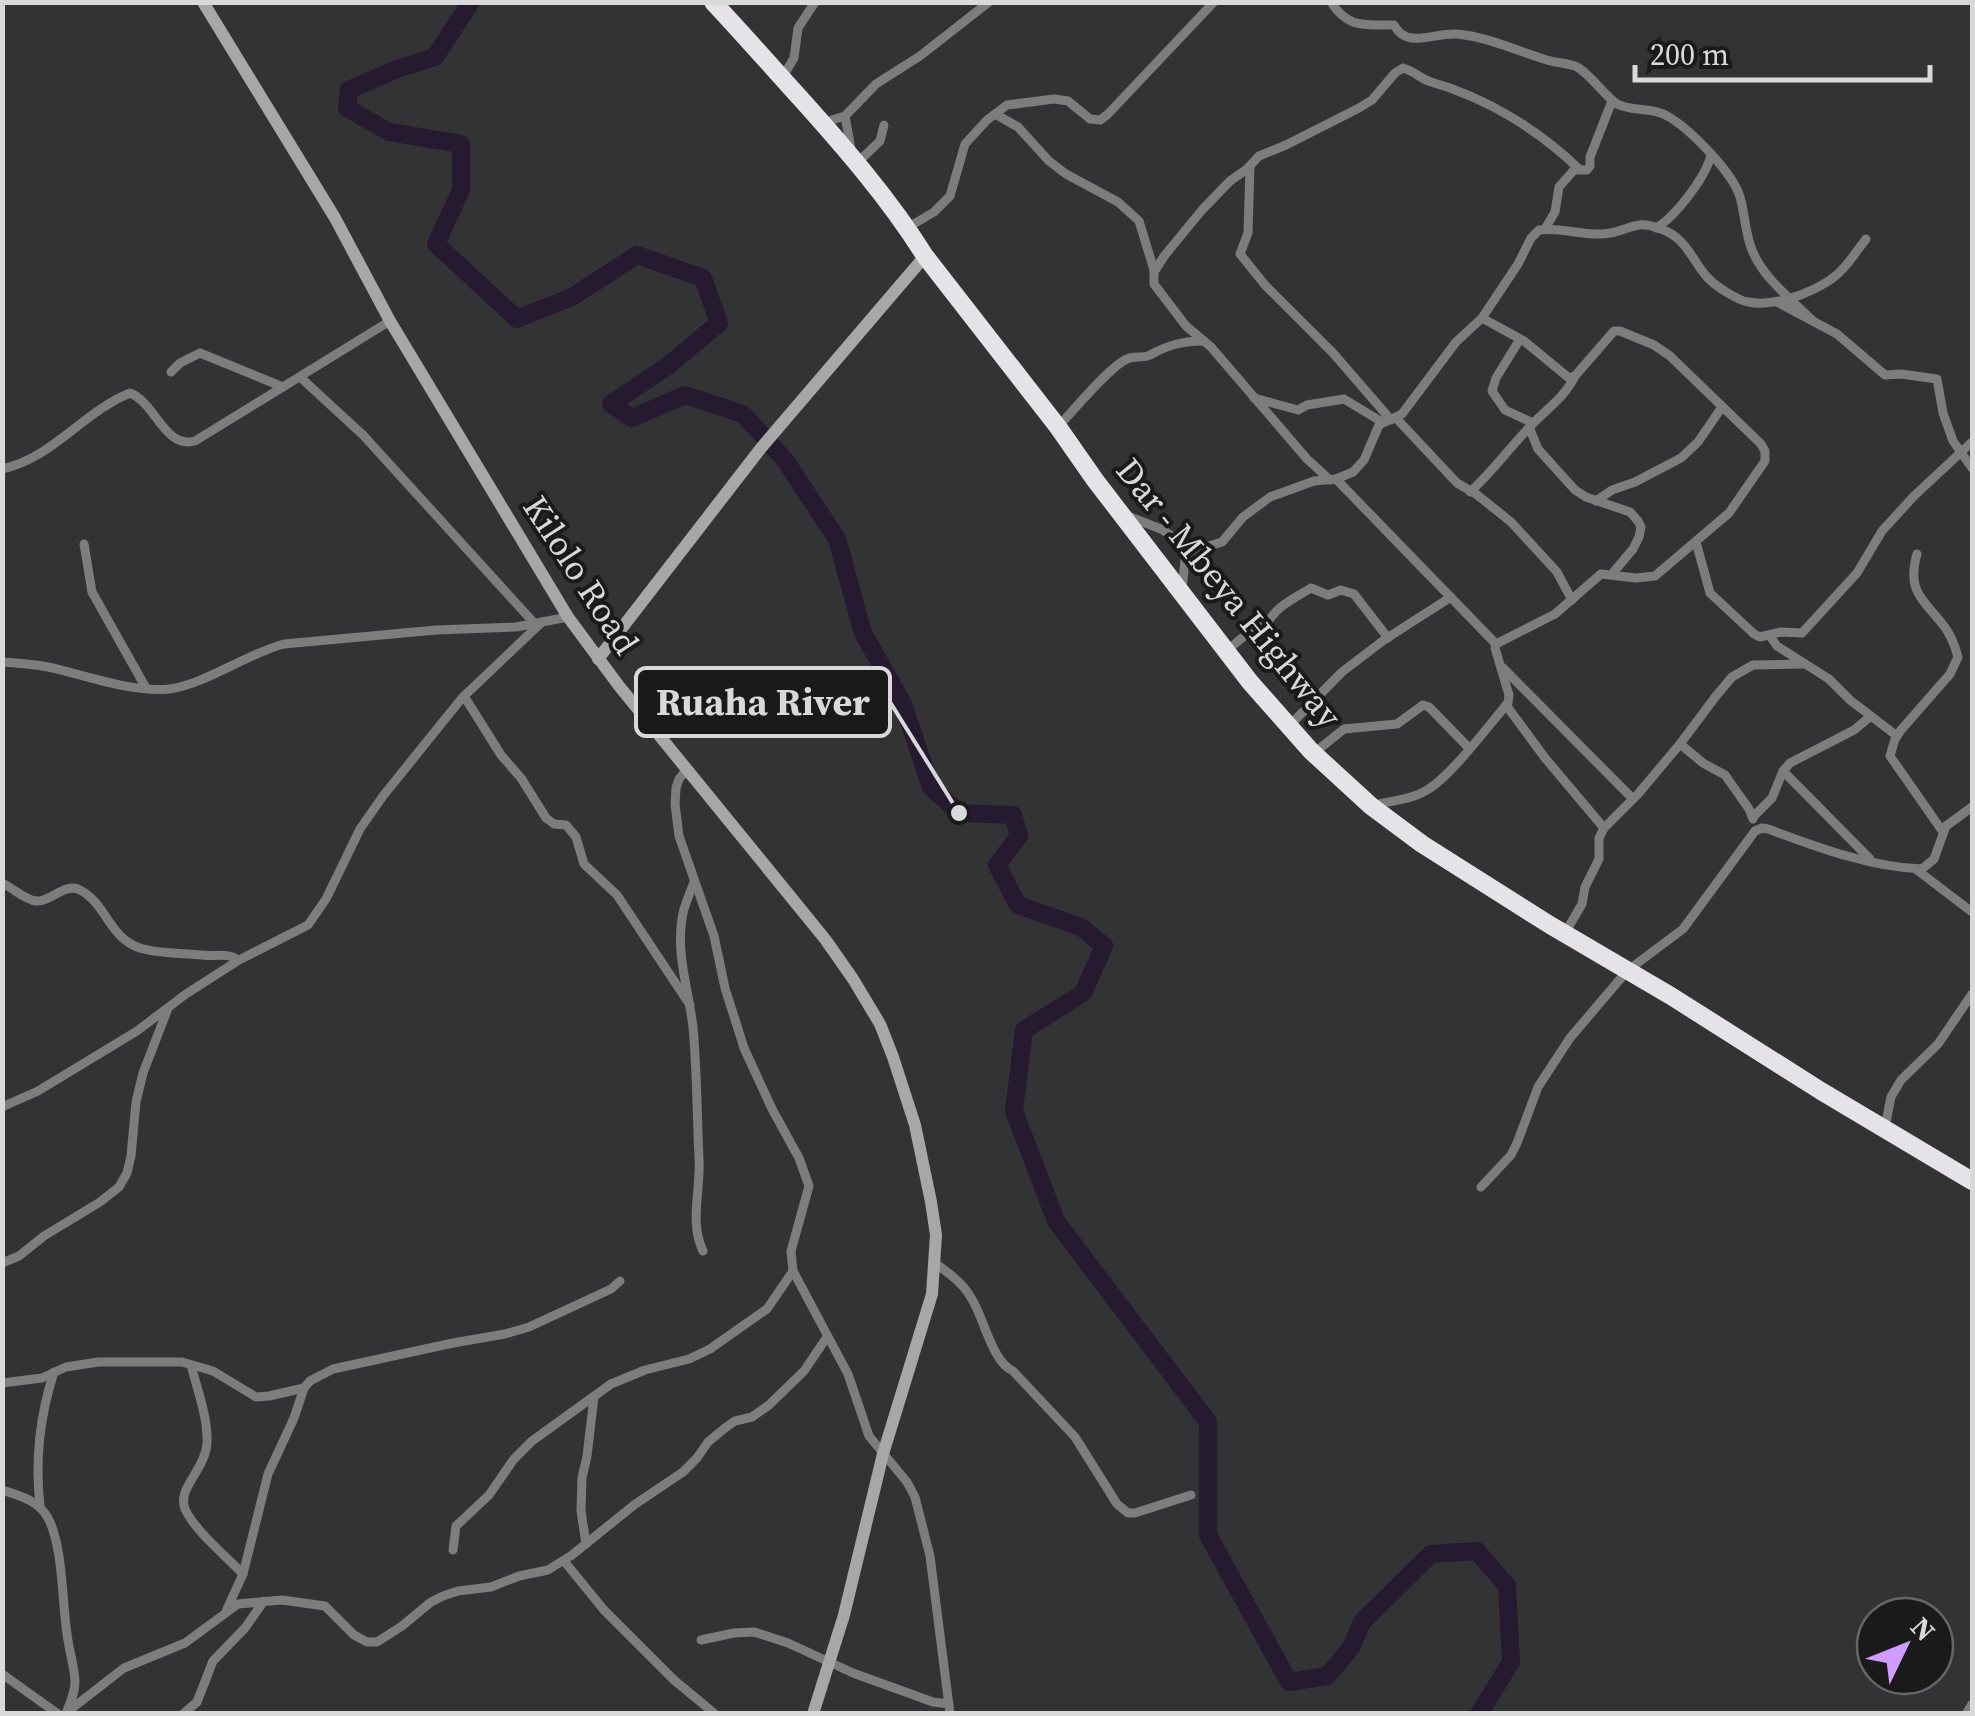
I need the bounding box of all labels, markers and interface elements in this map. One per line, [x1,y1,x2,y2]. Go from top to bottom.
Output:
scale bar [1635,20,1930,82]
text: 200 m [1650,34,1729,75]
street label: Dar - Mbeya Highway [1105,448,1353,738]
street label: Kilolo Road [512,486,650,664]
callout: Ruaha River [636,668,890,736]
text: Ruaha River [656,676,870,728]
north arrow [1855,1596,1955,1696]
text: N [1902,1609,1944,1649]

